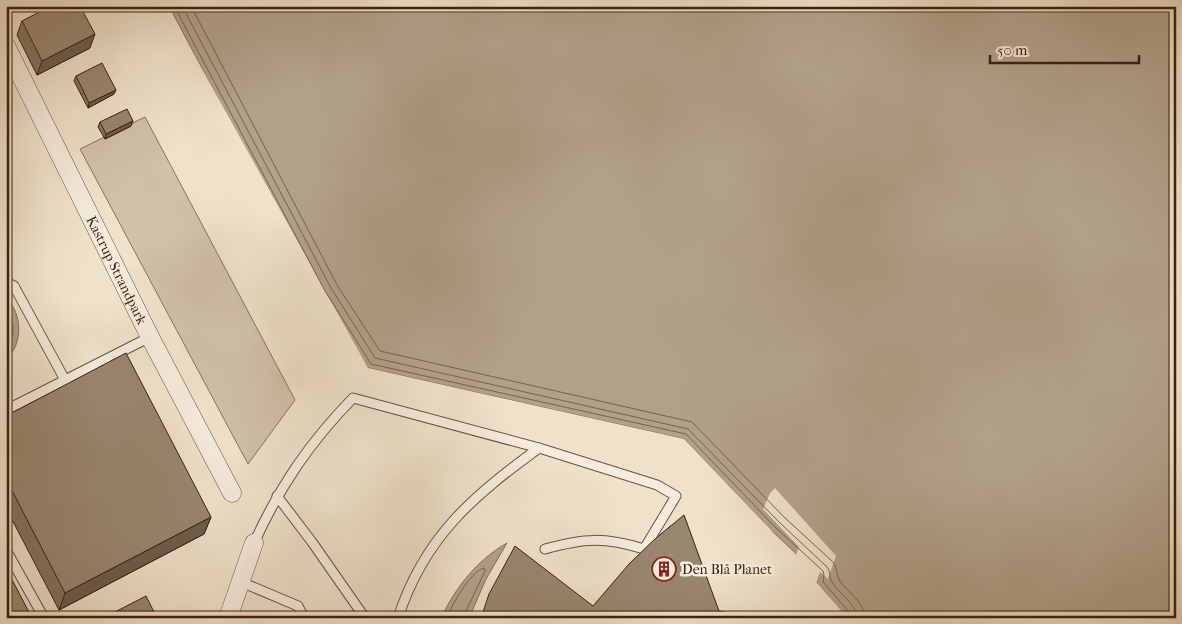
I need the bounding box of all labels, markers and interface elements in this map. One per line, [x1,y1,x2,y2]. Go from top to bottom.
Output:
scale bar [990,32,1138,64]
text: 50 m [997,41,1028,59]
street label: Kastrup Strandpark [83,213,151,328]
building icon: Den Blå Planet [651,556,677,582]
place label: Den Blå Planet [682,561,772,578]

